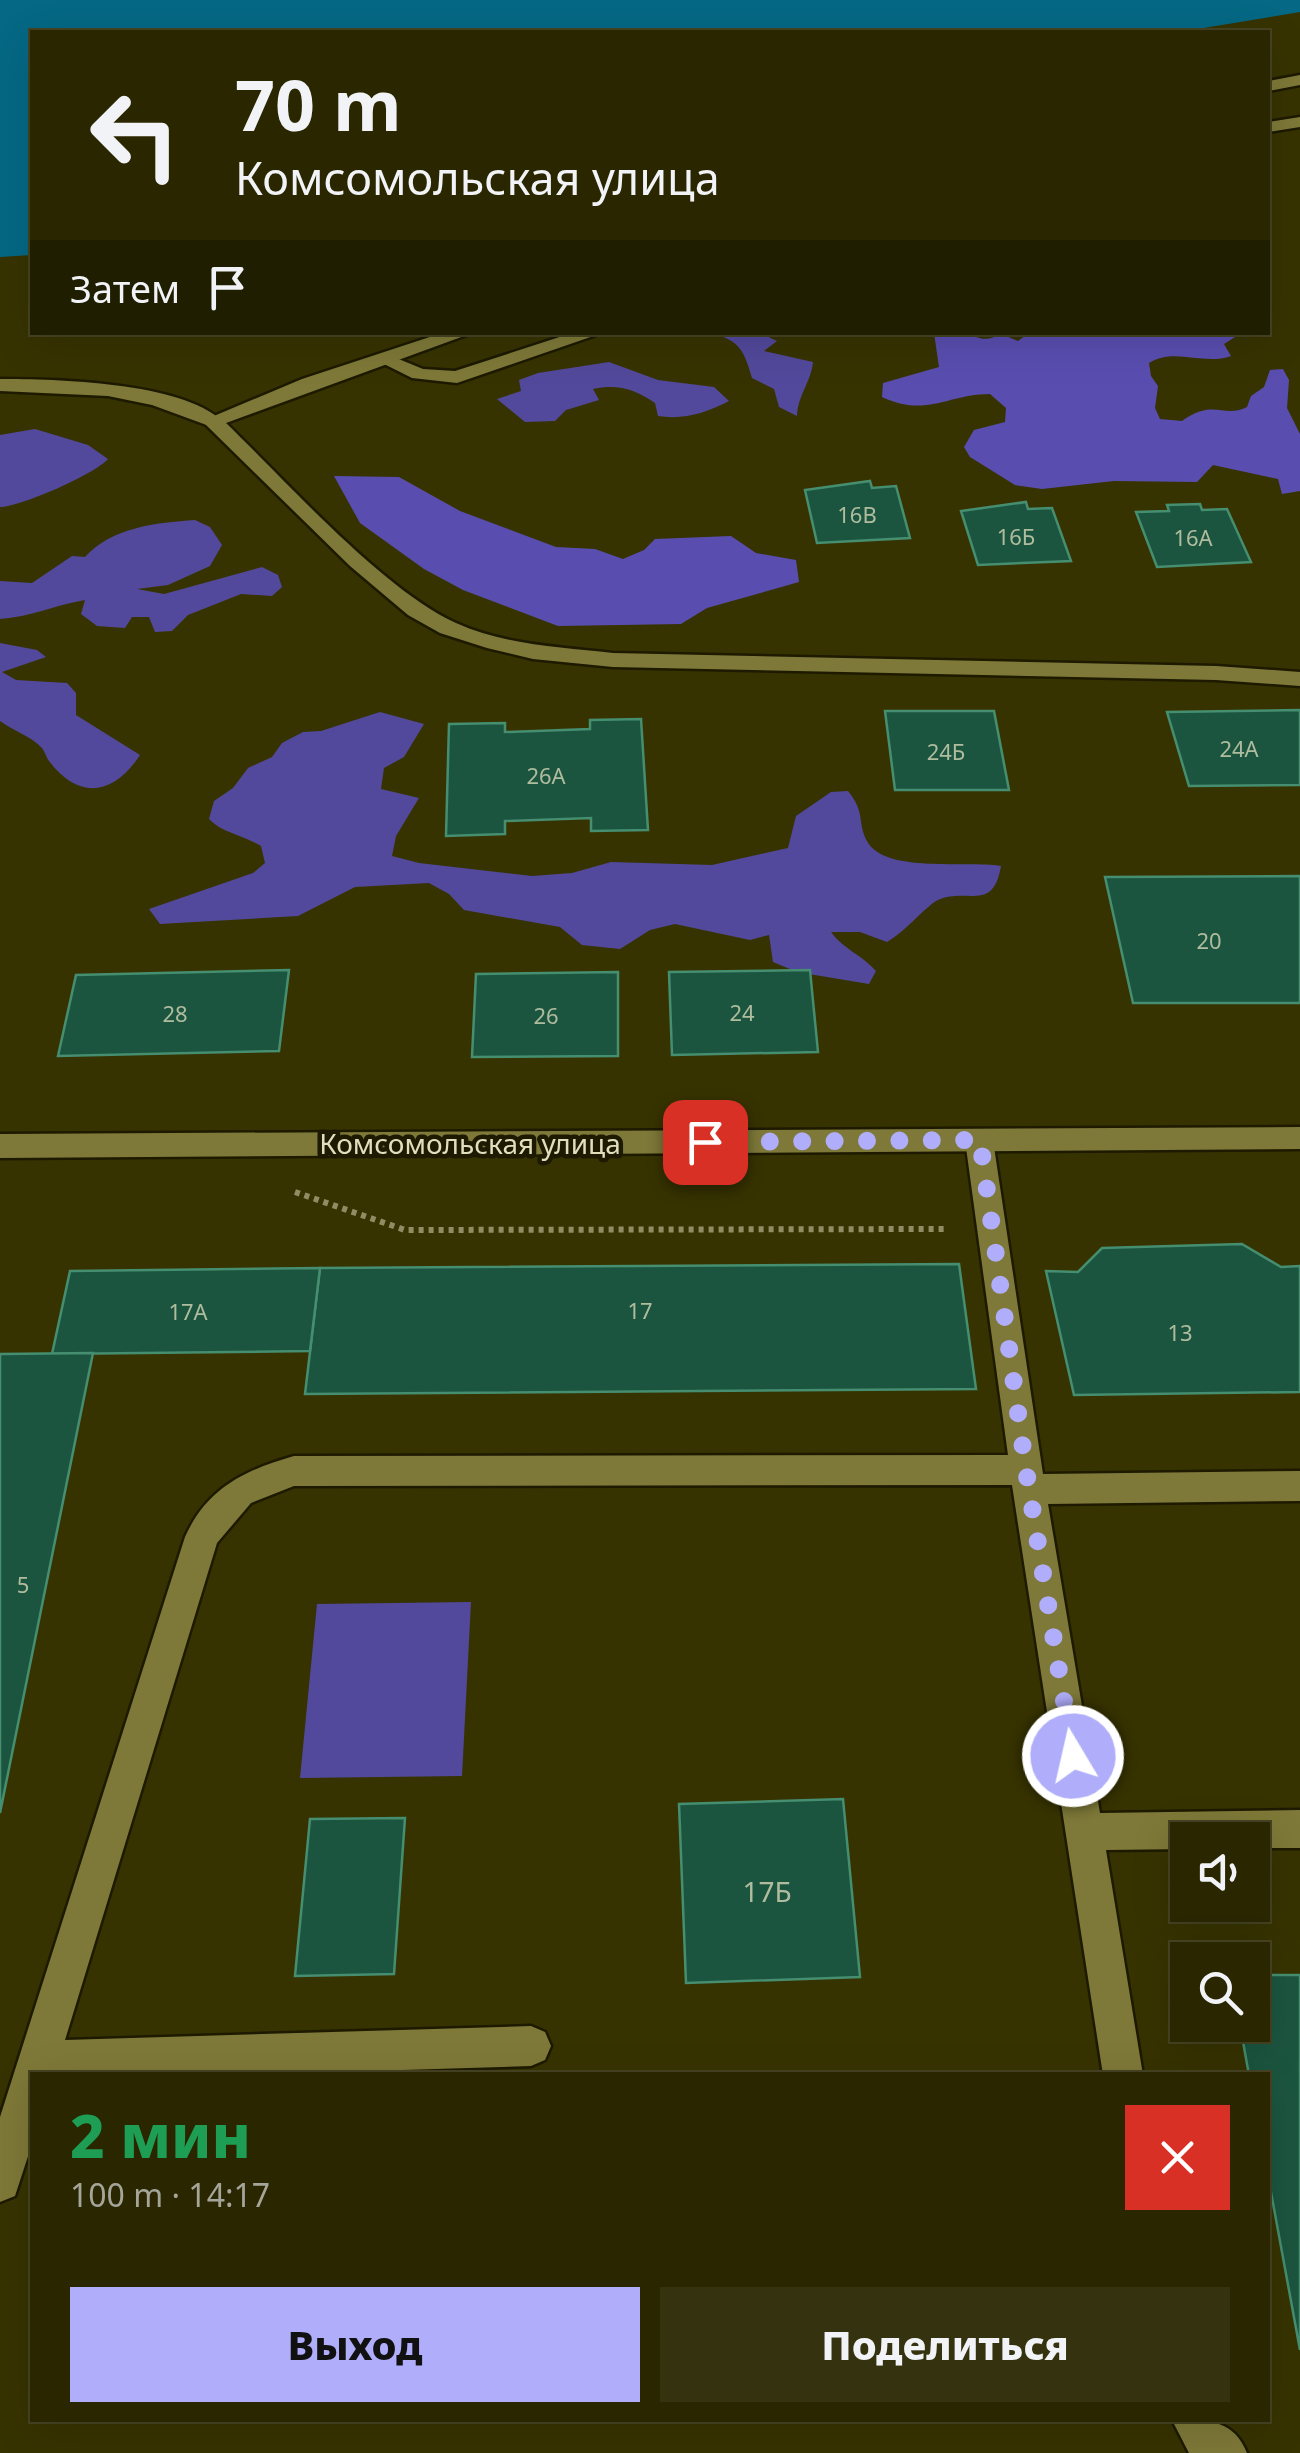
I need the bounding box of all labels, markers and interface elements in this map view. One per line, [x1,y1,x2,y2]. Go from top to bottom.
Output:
text: 70 m [235,56,402,152]
icon: left [70,70,200,200]
text: Комсомольская улица [235,147,720,208]
icon: arrive [200,260,255,315]
text: Затем [70,262,180,314]
house number: 16В [837,499,877,529]
house number: 16Б [997,521,1035,551]
house number: 16А [1173,522,1214,552]
house number: 24А [1219,733,1260,763]
house number: 24Б [927,736,965,766]
house number: 26А [526,760,567,790]
house number: 20 [1196,925,1222,955]
house number: 24 [729,997,755,1027]
house number: 28 [162,998,188,1028]
house number: 26 [533,1000,559,1030]
pin [663,1100,748,1185]
icon: arrive [678,1115,733,1170]
street label: Комсомольская улица [319,1124,621,1162]
house number: 17 [627,1295,653,1325]
house number: 17А [168,1296,209,1326]
house number: 13 [1167,1317,1193,1347]
house number: 5 [17,1569,29,1599]
position arrow [1021,1704,1125,1808]
map controls [1170,1822,1270,2042]
button: sound [1170,1822,1270,1922]
house number: 17Б [742,1872,792,1910]
button: search [1170,1942,1270,2042]
text: 2 мин [70,2094,251,2176]
button: close [1125,2105,1230,2210]
text: 100 m · 14:17 [70,2173,270,2216]
button: Выход [70,2287,640,2402]
button: Поделиться [660,2287,1230,2402]

